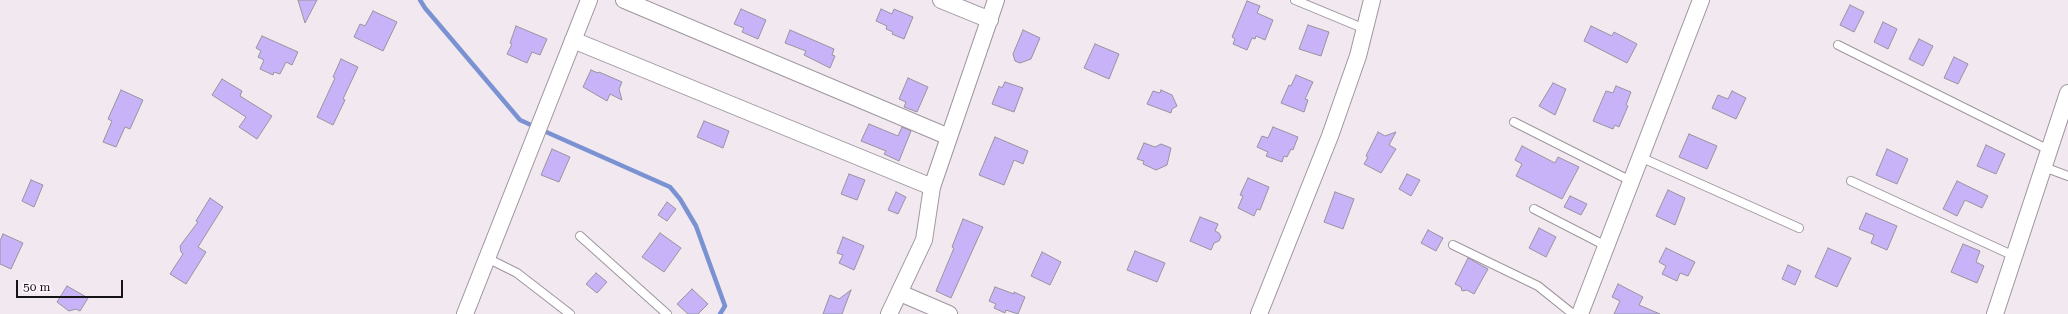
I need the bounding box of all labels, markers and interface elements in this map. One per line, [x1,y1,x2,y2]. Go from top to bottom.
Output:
scale bar [18,272,125,298]
text: 50 m [23,280,50,294]

